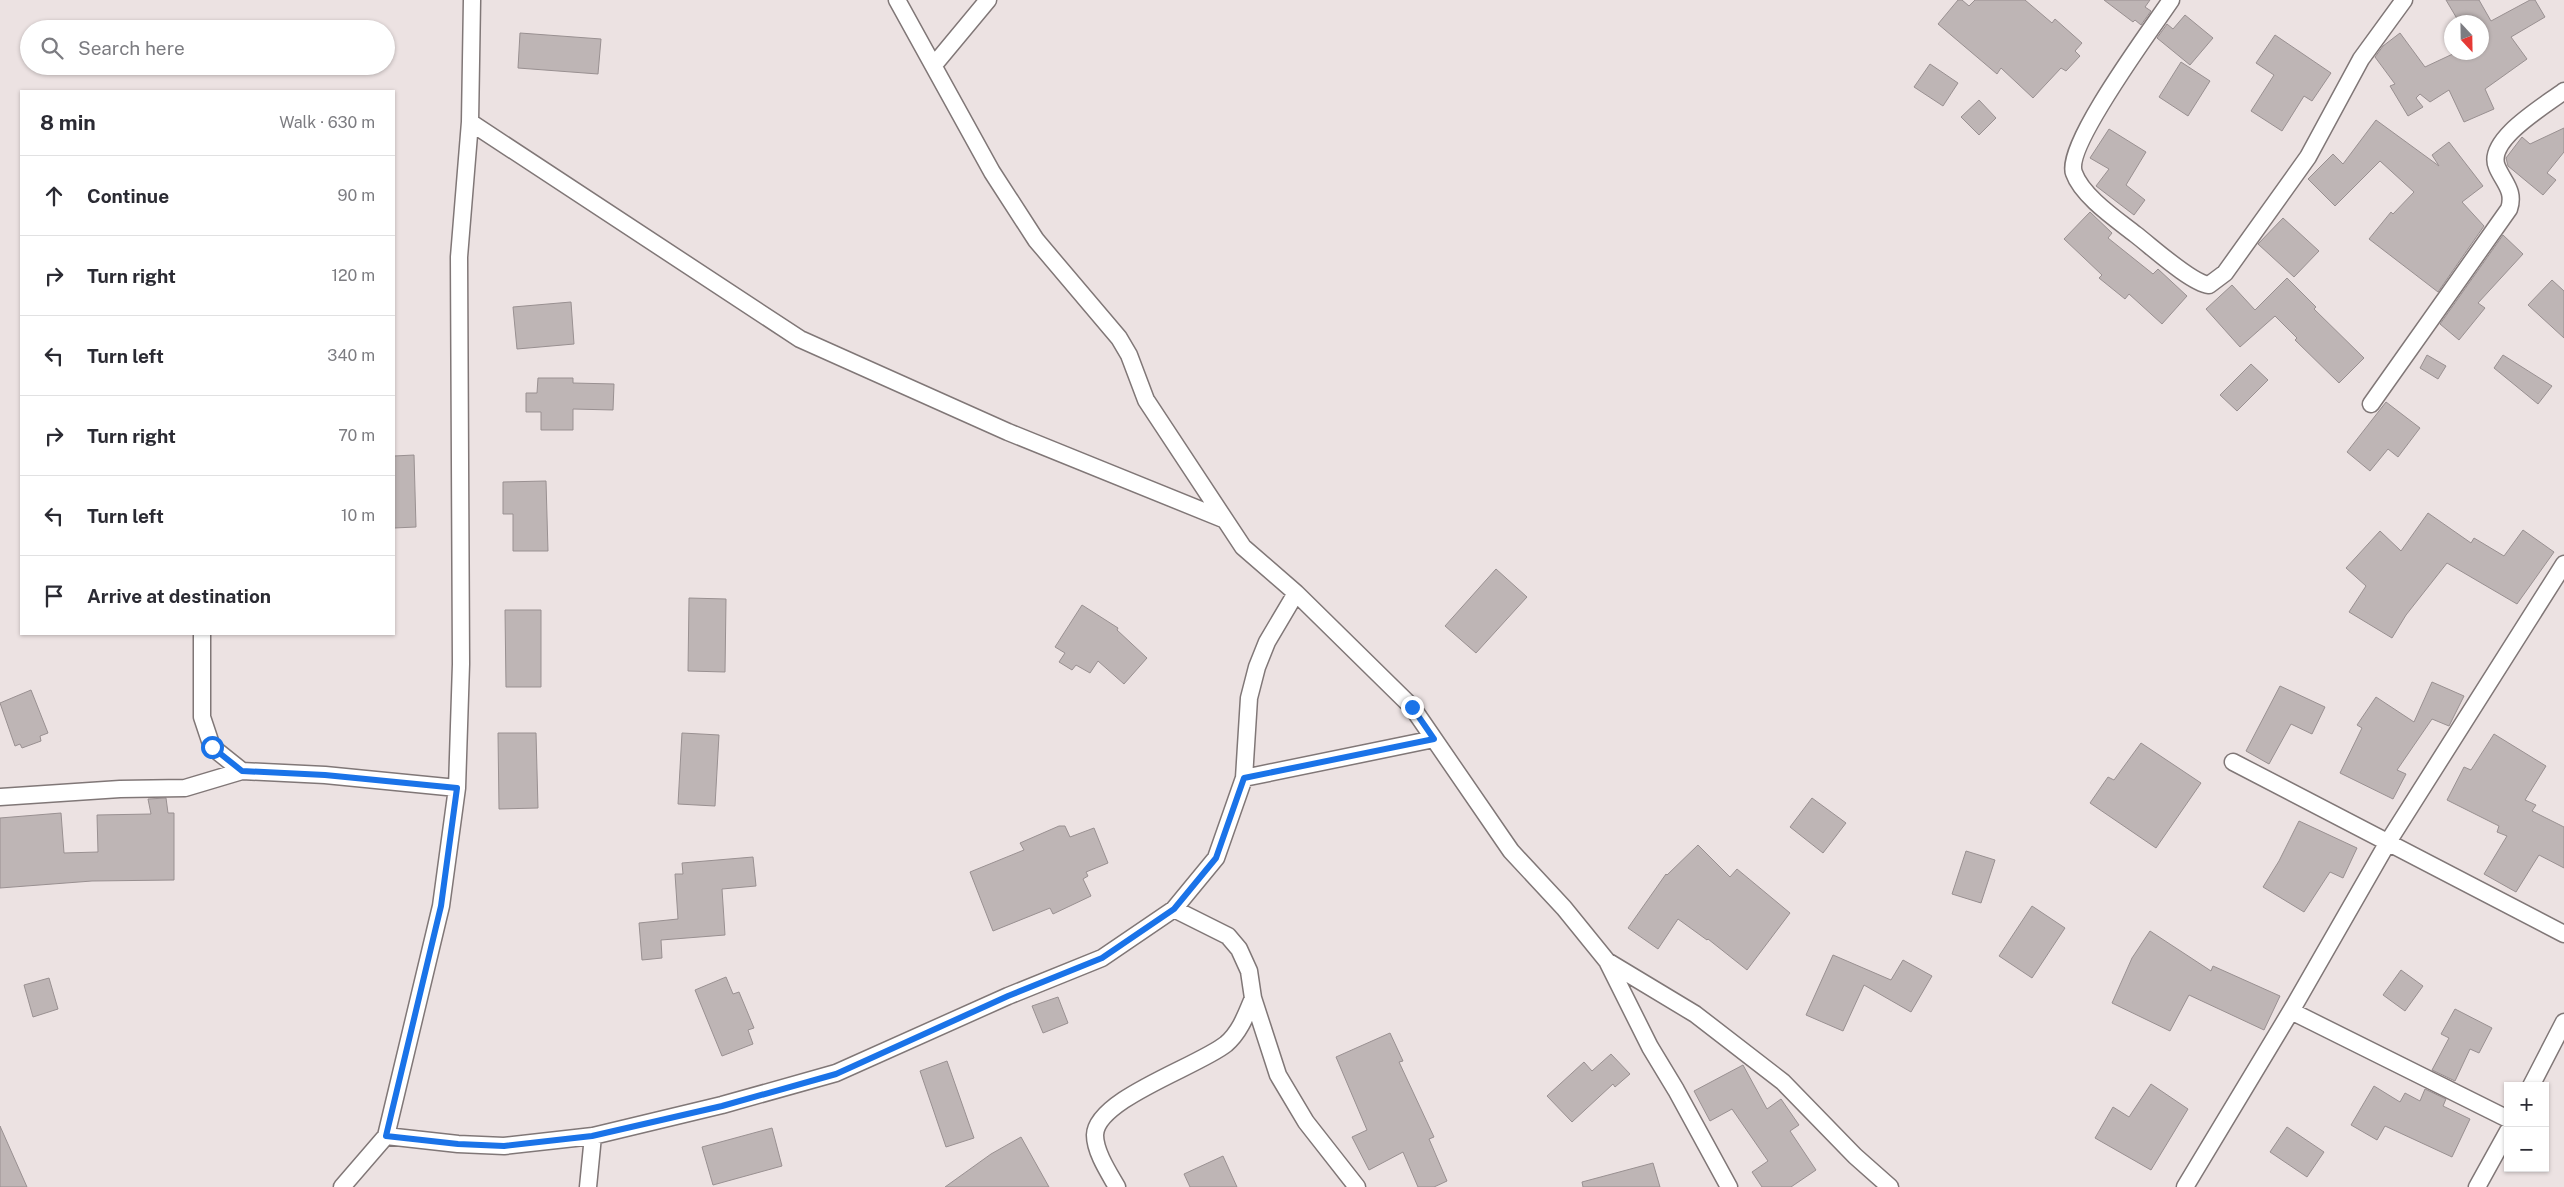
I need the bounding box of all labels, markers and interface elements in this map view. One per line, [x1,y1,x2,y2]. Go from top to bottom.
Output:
north arrow [2444,15,2489,60]
search box [20,20,395,75]
icon: search [38,34,66,62]
text: Search here [78,37,185,59]
text: 8 min [40,110,96,135]
text: Walk · 630 m [279,113,375,132]
icon: ahead [40,182,68,210]
text: Continue [87,185,169,207]
text: 90 m [338,186,375,205]
icon: right [40,262,68,290]
text: Turn right [87,265,176,287]
text: 120 m [331,266,375,285]
icon: left [40,342,68,370]
text: Turn left [87,345,164,367]
text: 340 m [327,346,375,365]
icon: right [40,422,68,450]
text: Turn right [87,425,176,447]
text: 70 m [338,426,375,445]
icon: left [40,502,68,530]
text: Turn left [87,505,164,527]
text: 10 m [341,506,375,525]
icon: arrive [40,582,68,610]
text: Arrive at destination [87,585,271,607]
route end [1401,696,1424,719]
route start [201,736,224,759]
map controls [2504,1082,2549,1172]
button: + [2504,1082,2549,1127]
button: − [2504,1127,2549,1172]

